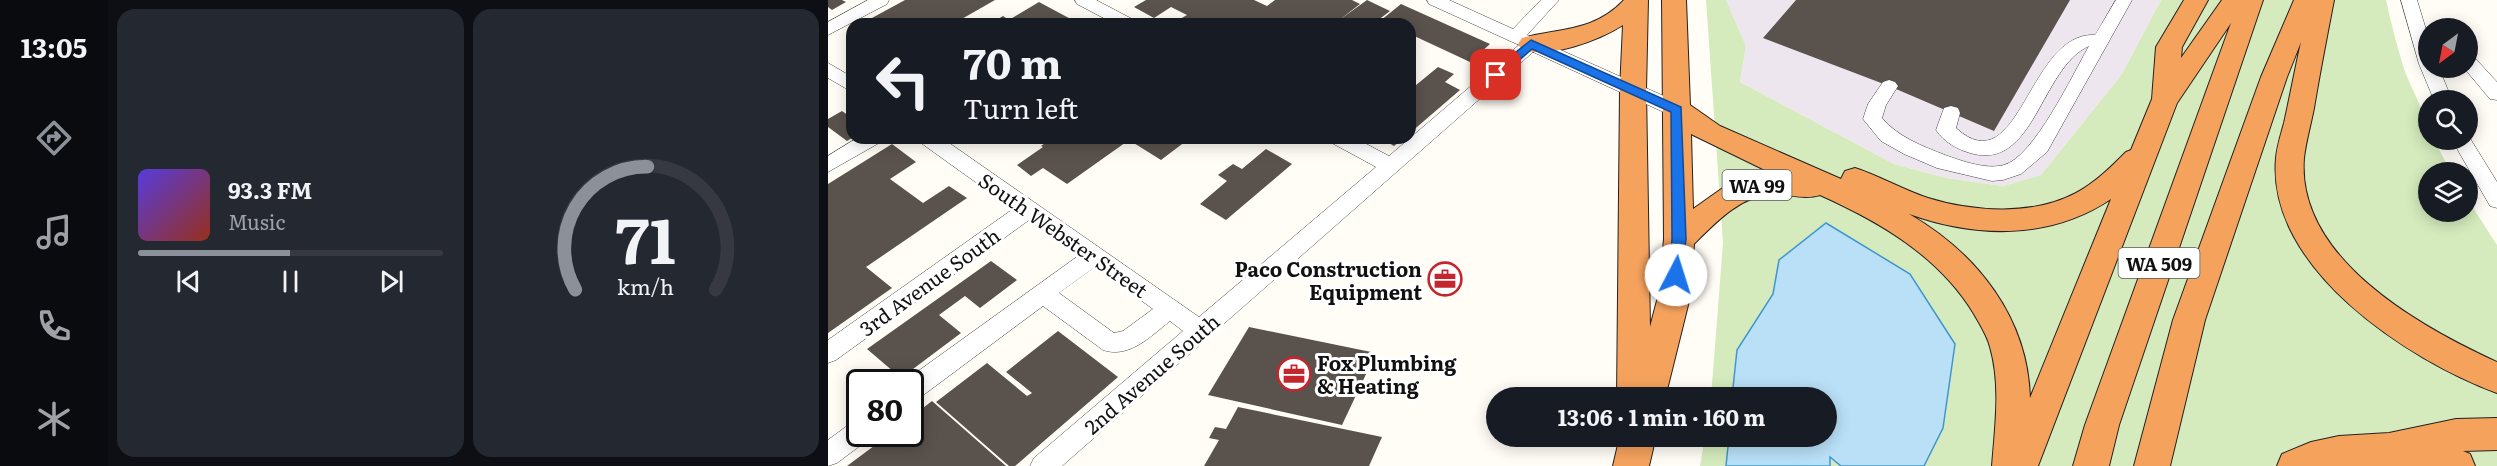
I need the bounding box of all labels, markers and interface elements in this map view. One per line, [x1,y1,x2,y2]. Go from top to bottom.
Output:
north arrow [2418,18,2478,78]
map controls [2418,18,2478,222]
text: 13:05 [21,26,87,66]
text: 70 m [963,30,1062,92]
icon: left [864,42,942,120]
pin [1470,49,1521,100]
icon: arrive [1479,58,1512,91]
text: Turn left [963,87,1078,127]
button: search [2418,90,2478,150]
icon: directions [33,117,75,159]
button: layers [2418,162,2478,222]
street label: South Webster Street [973,164,1155,304]
road number: WA 99 [1722,170,1792,200]
text: 93.3 FM [228,173,312,206]
text: 71 [616,191,676,283]
text: Music [228,206,285,236]
icon: music [33,211,75,253]
street label: 3rd Avenue South [852,220,1006,342]
position arrow [1644,243,1708,307]
road number: WA 509 [2118,248,2200,278]
place label: Paco Construction Equipment [1235,253,1422,306]
office icon: Paco Construction Equipment [1427,261,1463,297]
icon: previous [172,265,205,298]
icon: pause [274,265,307,298]
icon: next [375,265,408,298]
text: km/h [617,270,674,302]
icon: phone [33,305,75,347]
street label: 2nd Avenue South [1077,306,1225,440]
place label: Fox Plumbing & Heating [1317,347,1457,400]
office icon: Fox Plumbing & Heating [1276,356,1312,392]
speed limit sign: 80 [846,369,924,447]
icon: climate [33,398,75,440]
text: 13:06 · 1 min · 160 m [1558,400,1765,433]

